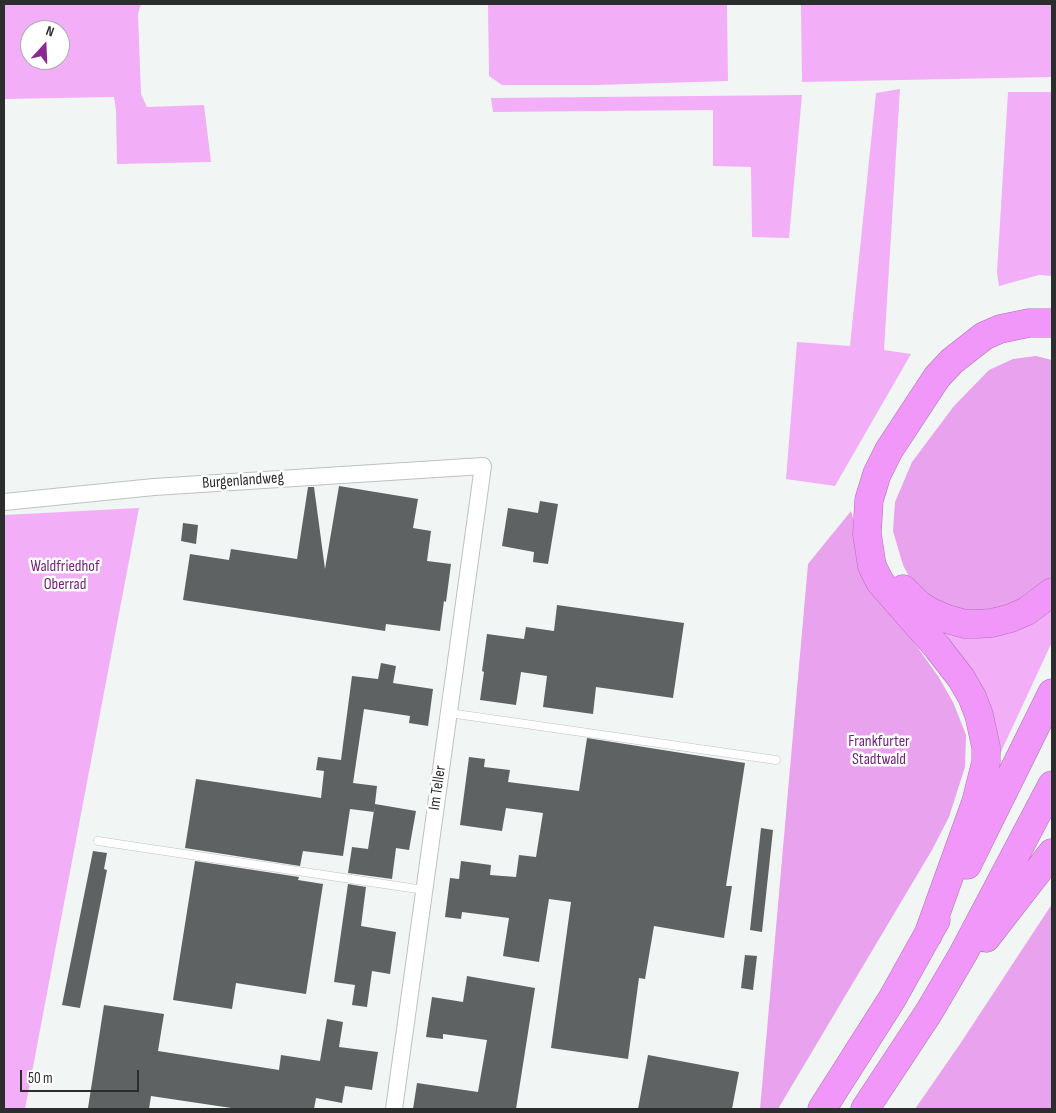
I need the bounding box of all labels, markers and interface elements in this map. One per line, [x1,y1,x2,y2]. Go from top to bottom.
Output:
north arrow [20,20,70,70]
text: N [44,22,56,41]
street label: Burgenlandweg [201,469,285,493]
park label: Waldfriedhof Oberrad [30,557,100,595]
park label: Frankfurter Stadtwald [848,732,910,770]
street label: Im Teller [425,764,451,812]
scale bar [22,1060,141,1092]
text: 50 m [28,1069,53,1088]

